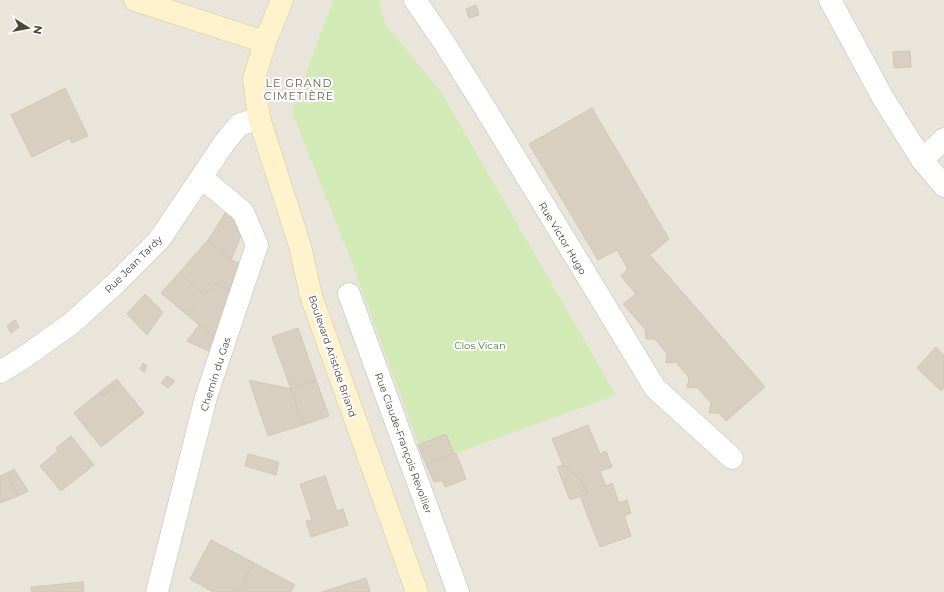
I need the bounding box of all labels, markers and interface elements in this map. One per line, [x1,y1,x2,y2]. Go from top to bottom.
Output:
north arrow [8,8,48,48]
text: N [30,24,46,36]
district label: LE GRAND CIMETIÈRE [264,76,334,103]
street label: Rue Victor Hugo [536,200,589,277]
street label: Rue Jean Tardy [102,232,165,296]
street label: Boulevard Aristide Briand [306,294,360,419]
street label: Chemin du Gas [197,335,234,413]
park label: Clos Vican [454,339,506,352]
street label: Rue Claude-François Revollier [372,371,435,515]

